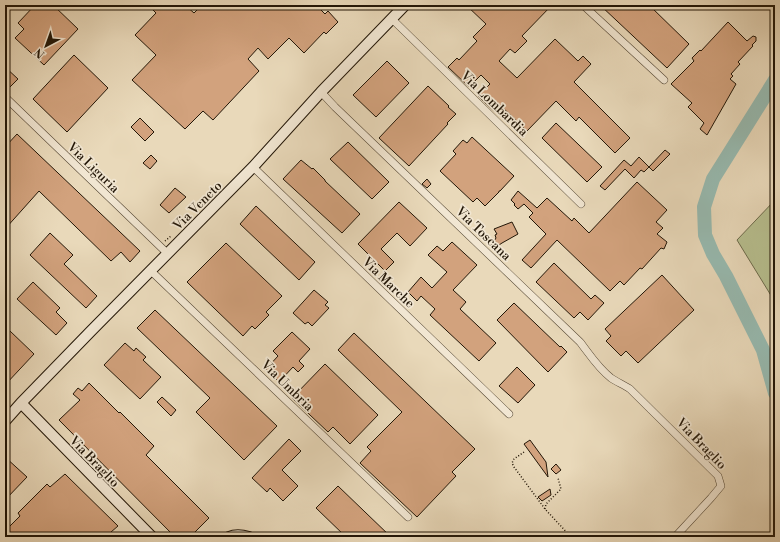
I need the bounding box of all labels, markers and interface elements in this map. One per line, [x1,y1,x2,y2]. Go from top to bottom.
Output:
north arrow [26,26,66,66]
text: N [32,44,48,61]
street label: Via Lombardia [457,67,532,140]
street label: Via Liguria [63,138,123,197]
street label: Via Veneto [169,178,226,234]
street label: Via Toscana [452,203,515,264]
street label: Via Marche [358,253,418,312]
street label: Via Umbria [257,356,317,415]
street label: Via Braglio [672,414,730,473]
street label: Via Braglio [65,432,123,491]

